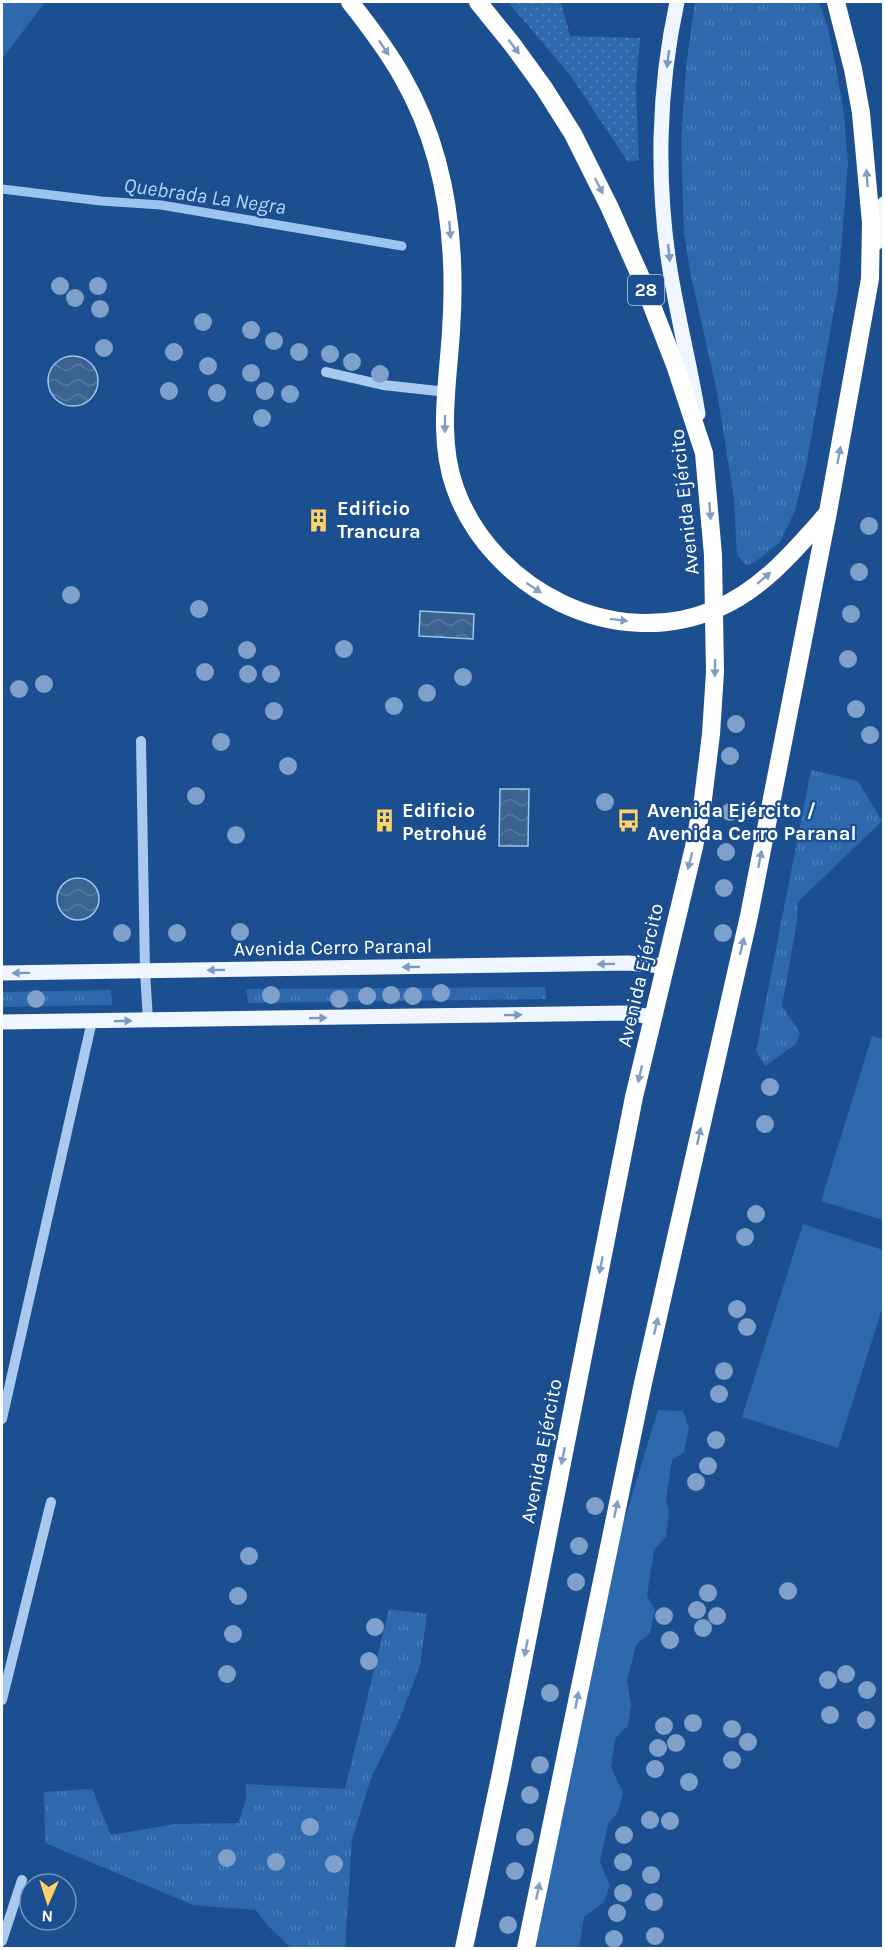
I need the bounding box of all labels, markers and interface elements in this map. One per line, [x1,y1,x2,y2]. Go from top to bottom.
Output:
one-way arrow [508,39,521,55]
one-way arrow [378,40,390,56]
one-way arrow [663,50,672,69]
one-way arrow [863,169,872,188]
water label: Quebrada La Negra [122,173,288,219]
one-way arrow [594,178,603,195]
one-way arrow [445,220,455,239]
one-way arrow [664,244,673,263]
road number: 28 [628,275,664,305]
one-way arrow [440,415,450,434]
street label: Avenida Ejército [665,428,704,576]
one-way arrow [834,445,843,464]
place label: Edificio Trancura [337,497,421,543]
one-way arrow [705,501,714,520]
building icon: Edificio Trancura [306,507,332,533]
one-way arrow [756,572,771,585]
one-way arrow [526,582,542,594]
one-way arrow [609,616,628,625]
one-way arrow [710,659,720,678]
place label: Edificio Petrohué [402,799,487,845]
place label: Avenida Ejército / Avenida Cerro Paranal [647,799,857,845]
building icon: Edificio Petrohué [371,808,397,834]
bus stop icon: Avenida Ejército / Avenida Cerro Paranal [616,808,642,834]
one-way arrow [755,849,764,868]
one-way arrow [685,852,695,870]
street label: Avenida Ejército [613,901,668,1049]
street label: Avenida Cerro Paranal [233,934,433,961]
one-way arrow [737,937,747,955]
one-way arrow [596,959,615,969]
one-way arrow [402,962,421,971]
one-way arrow [207,965,226,974]
one-way arrow [12,968,31,977]
one-way arrow [503,1010,522,1019]
one-way arrow [308,1013,327,1022]
one-way arrow [113,1016,132,1025]
one-way arrow [634,1065,644,1083]
one-way arrow [695,1127,705,1146]
one-way arrow [596,1256,605,1275]
one-way arrow [652,1317,661,1336]
street label: Avenida Ejército [516,1377,567,1525]
one-way arrow [558,1447,567,1466]
one-way arrow [612,1499,621,1518]
one-way arrow [521,1638,530,1657]
one-way arrow [573,1690,582,1709]
north arrow [18,1872,78,1932]
one-way arrow [534,1882,543,1901]
text: N [41,1907,53,1926]

